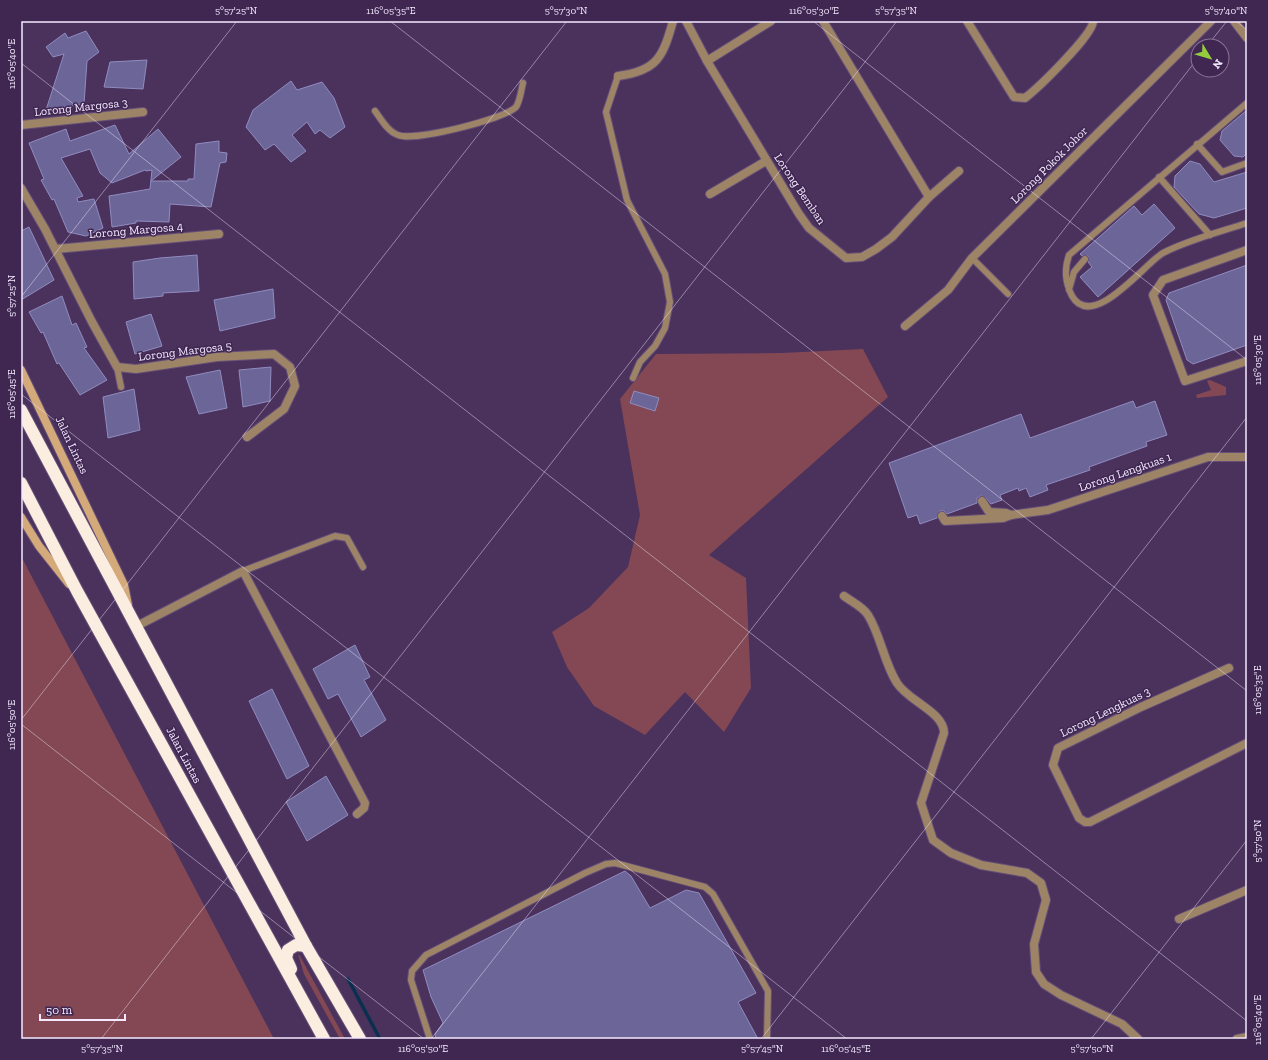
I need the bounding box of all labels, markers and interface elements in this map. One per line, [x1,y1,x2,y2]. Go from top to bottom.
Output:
text: 5°57'25"N [215,5,258,17]
text: 116°05'35"E [366,5,416,17]
text: 5°57'30"N [545,5,588,17]
text: 116°05'30"E [789,5,839,17]
text: 5°57'35"N [875,5,918,17]
text: 5°57'40"N [1205,5,1248,17]
north arrow [1190,38,1230,78]
text: 116°05'40"E [6,39,18,89]
text: N [1209,57,1225,72]
street label: Lorong Margosa 3 [34,95,128,119]
street label: Lorong Pokok Johor [1008,124,1090,206]
street label: Lorong Bemban [771,151,829,227]
street label: Lorong Margosa 4 [88,219,184,241]
text: 5°57'25"N [6,274,18,317]
text: 116°05'30"E [1252,335,1264,385]
street label: Lorong Margosa 5 [137,338,233,364]
text: 116°05'45"E [6,369,18,419]
street label: Jalan Lintas [53,414,91,476]
street label: Lorong Lengkuas 1 [1077,449,1174,494]
text: 116°05'35"E [1252,665,1264,715]
street label: Lorong Lengkuas 3 [1058,684,1152,740]
text: 116°05'50"E [6,700,18,750]
street label: Jalan Lintas [163,724,205,786]
text: 5°57'50"N [1252,819,1264,862]
text: 116°05'40"E [1252,995,1264,1045]
scale bar [40,996,125,1022]
text: 50 m [46,1003,73,1017]
text: 5°57'35"N [81,1043,124,1055]
text: 116°05'50"E [398,1043,448,1055]
text: 5°57'45"N [741,1043,784,1055]
text: 116°05'45"E [821,1043,871,1055]
text: 5°57'50"N [1071,1043,1114,1055]

